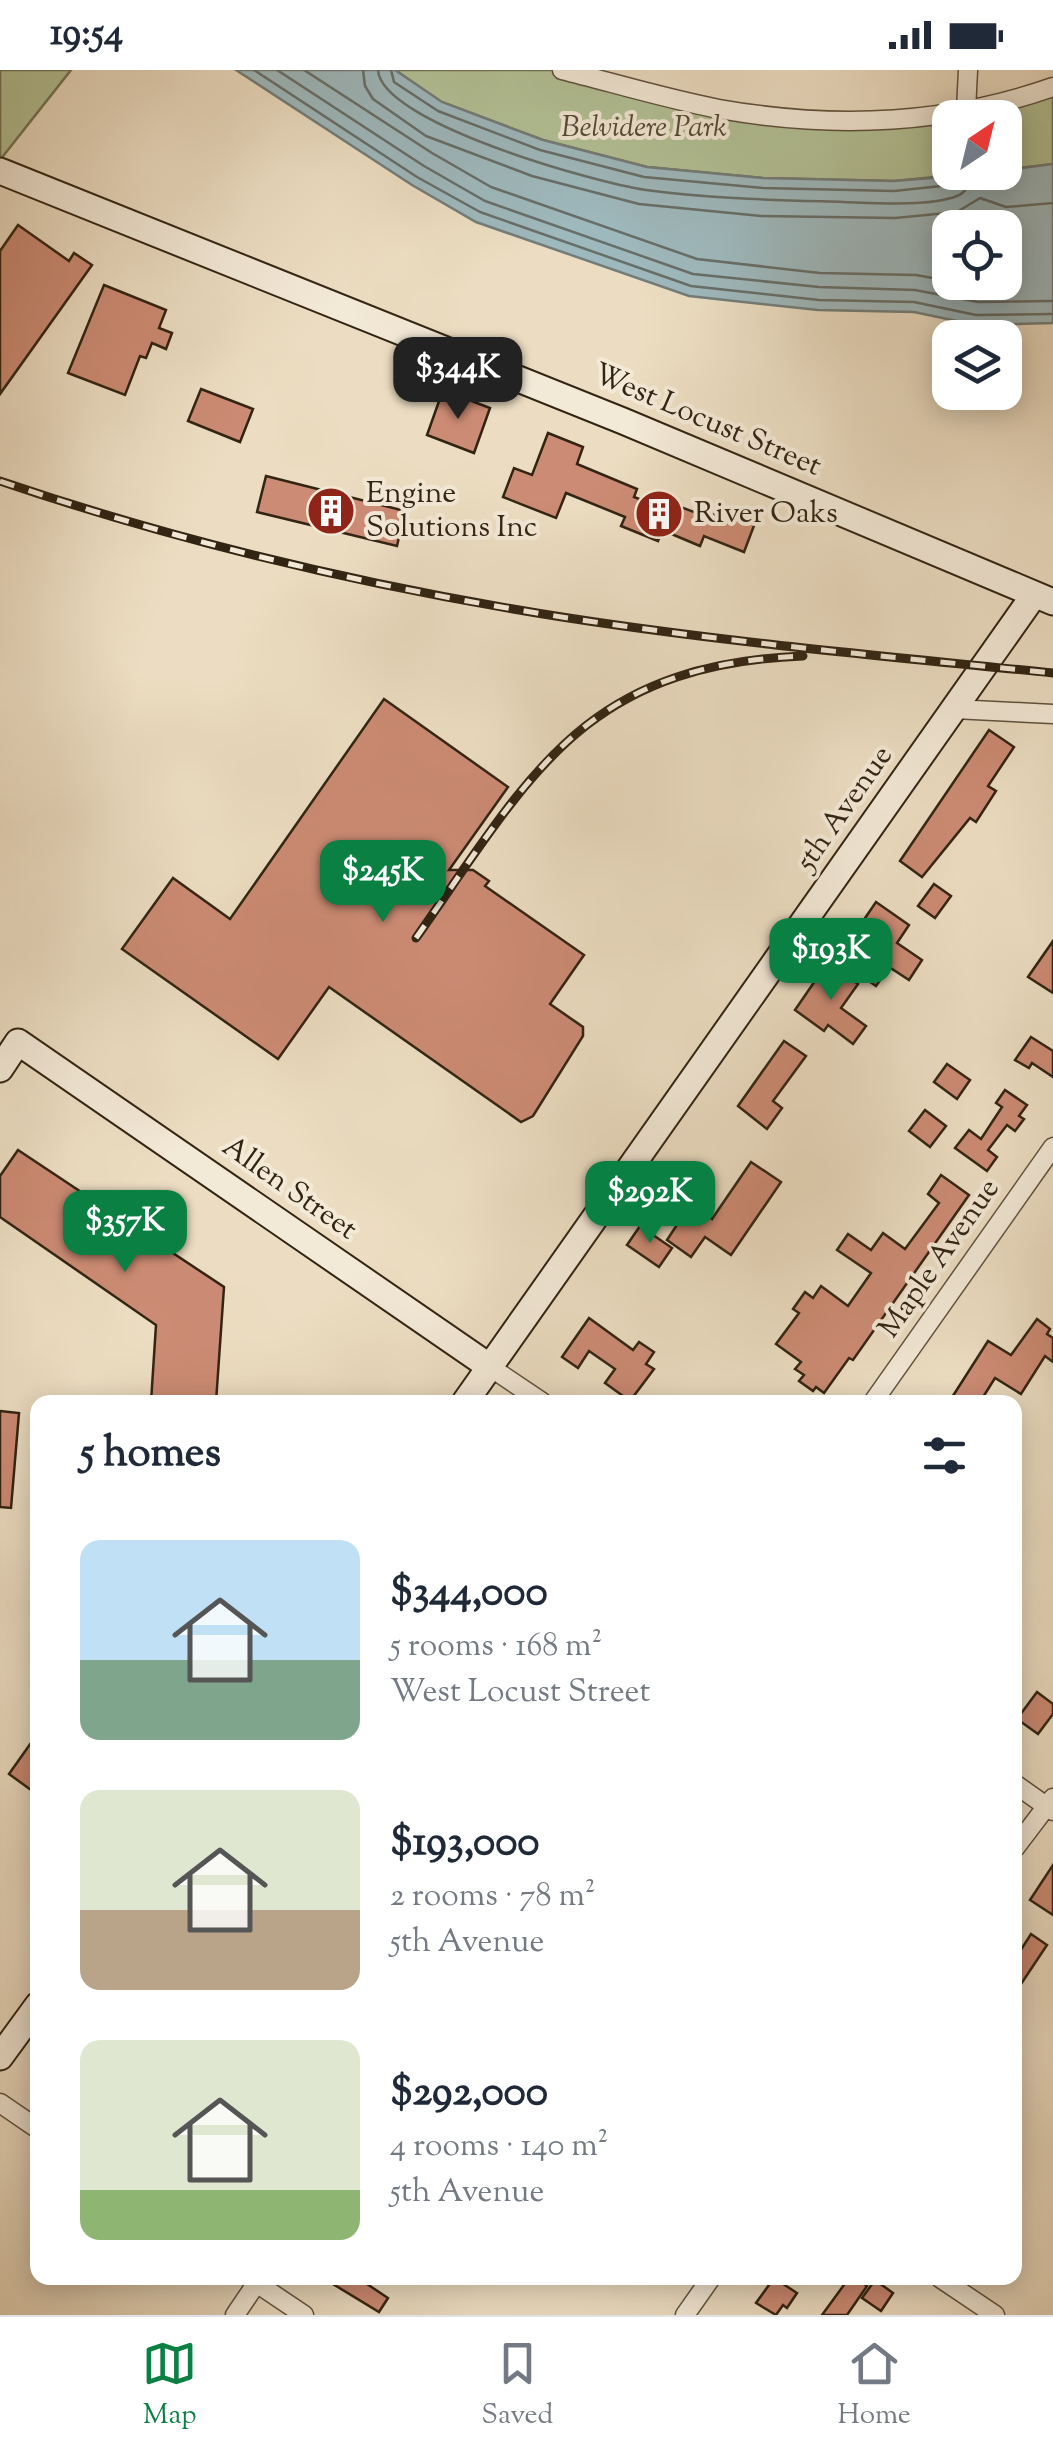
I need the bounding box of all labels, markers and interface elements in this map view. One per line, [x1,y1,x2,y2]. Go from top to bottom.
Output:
text: 19:54 [50,8,123,62]
north arrow [932,100,1022,190]
map controls [932,100,1022,410]
park label: Belvidere Park [561,107,727,150]
button: locate [932,210,1022,300]
button: layers [932,320,1022,410]
pin: $344K [388,337,528,422]
text: $344K [415,346,501,392]
street label: West Locust Street [586,354,828,488]
place label: Engine Solutions Inc [366,473,537,550]
building icon: Engine Solutions Inc [305,485,357,537]
building icon: River Oaks [633,488,685,540]
place label: River Oaks [694,493,838,536]
street label: 5th Avenue [785,737,904,882]
pin: $245K [313,840,453,925]
text: $245K [342,849,424,895]
pin: $193K [761,918,901,1003]
text: $193K [791,927,871,973]
street label: Allen Street [213,1127,365,1251]
pin: $292K [580,1161,720,1246]
text: $292K [607,1170,693,1216]
street label: Maple Avenue [869,1170,1011,1348]
pin: $357K [55,1190,195,1275]
text: $357K [85,1199,165,1245]
text: 5 homes [80,1425,221,1485]
icon: filters [917,1428,972,1483]
text: $344,000 [390,1564,548,1624]
icon: home [160,1580,280,1700]
text: 5 rooms · 168 m² [390,1624,602,1670]
text: West Locust Street [390,1670,650,1716]
text: $193,000 [390,1814,540,1874]
icon: home [160,1830,280,1950]
text: 2 rooms · 78 m² [390,1874,596,1920]
text: 5th Avenue [390,1920,544,1966]
text: $292,000 [390,2064,548,2124]
icon: home [160,2080,280,2200]
text: 4 rooms · 140 m² [390,2124,608,2170]
text: 5th Avenue [390,2170,544,2216]
tab: Map [142,2336,197,2436]
tab: Saved [481,2336,553,2436]
tab: Home [837,2336,911,2436]

